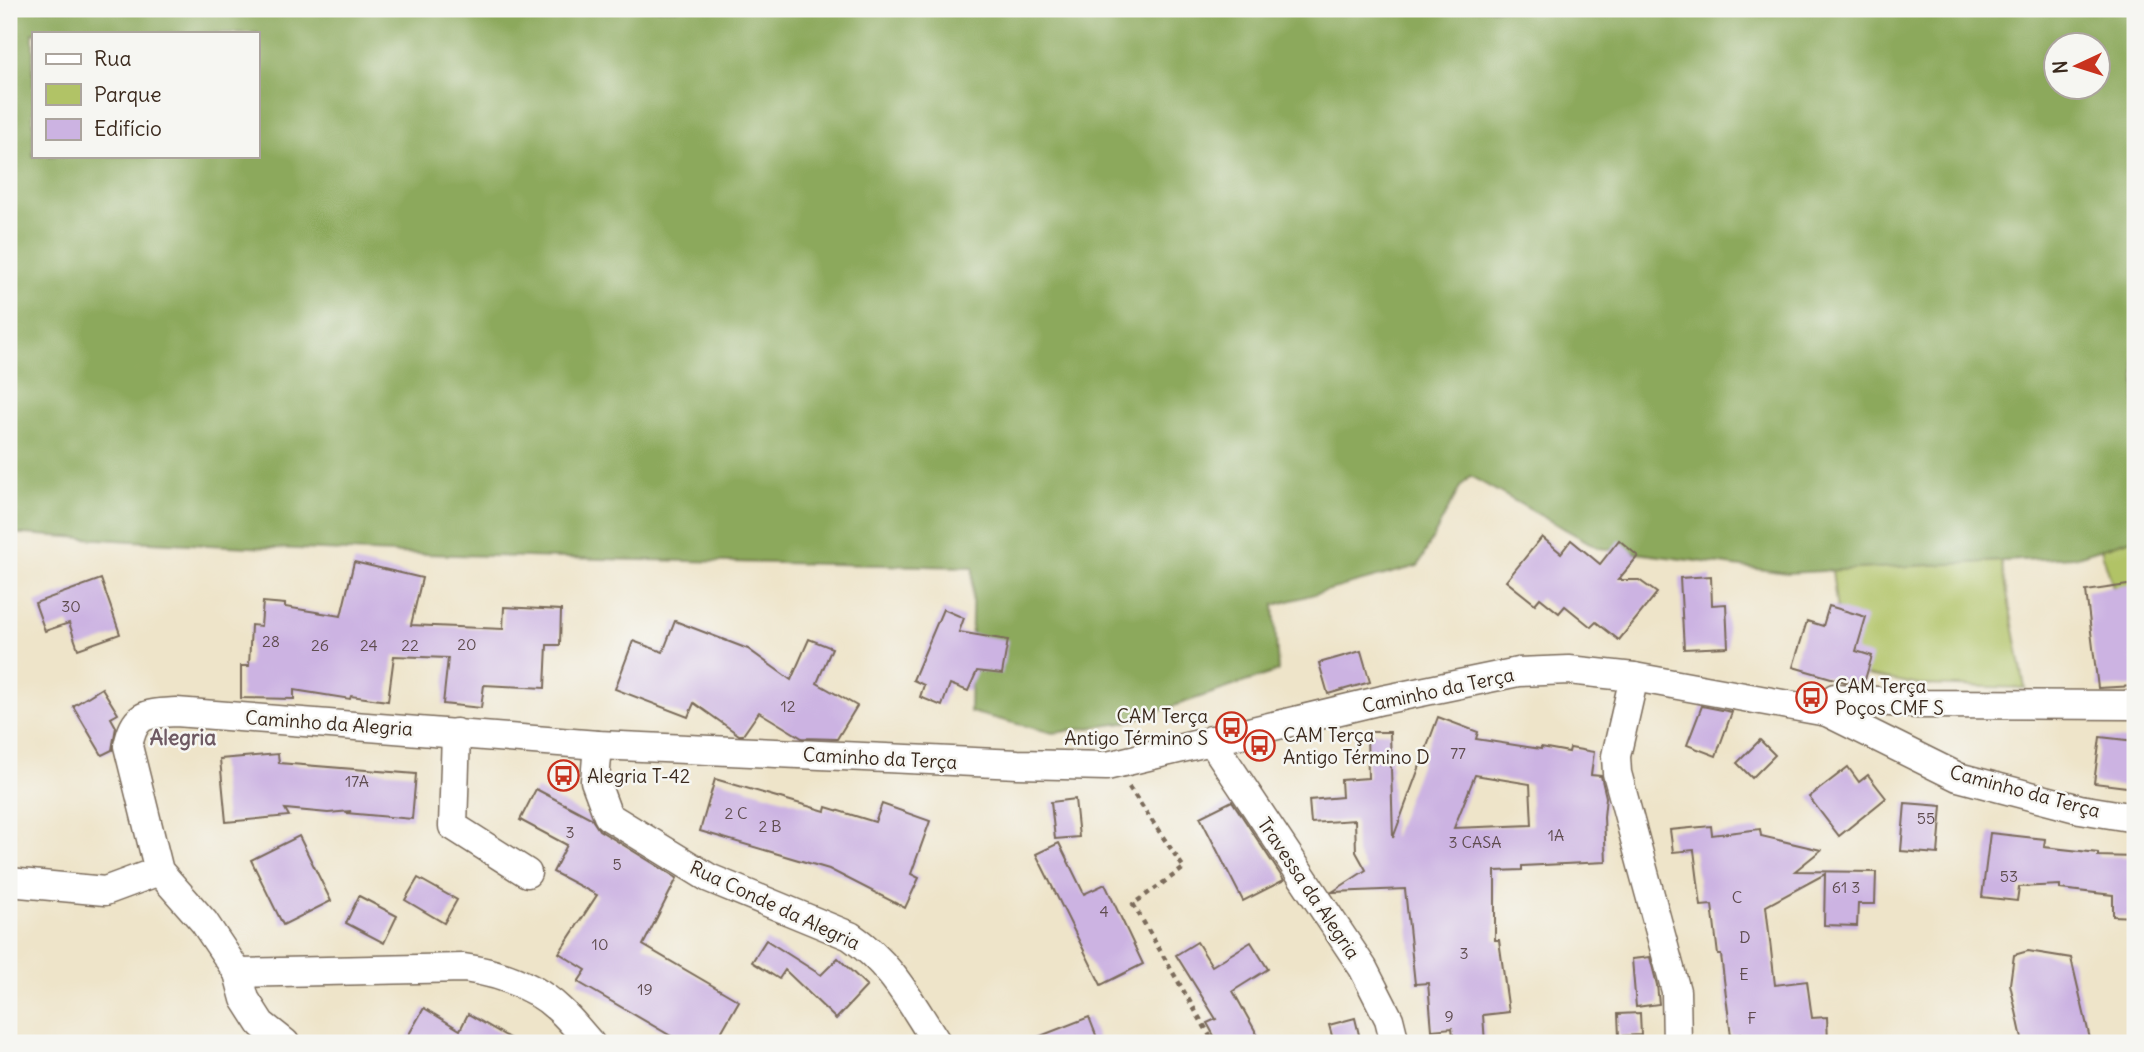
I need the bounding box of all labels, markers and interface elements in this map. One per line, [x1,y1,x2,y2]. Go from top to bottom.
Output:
legend [32,32,259,158]
north arrow [2042,32,2112,102]
text: Rua [94,45,131,72]
text: N [2048,60,2072,75]
text: Parque [94,81,162,108]
text: Edifício [94,115,162,142]
house number: 30 [61,596,81,616]
house number: 28 [262,631,280,651]
house number: 20 [457,634,477,654]
house number: 26 [311,635,329,655]
house number: 24 [360,635,378,655]
house number: 22 [401,635,419,655]
street label: Caminho da Terça [1360,662,1516,718]
place label: CAM Terça Poços CMF S [1835,674,1944,720]
bus stop icon: CAM Terça Poços CMF S [1795,680,1829,714]
house number: 12 [780,696,796,716]
place label: CAM Terça Antigo Término S [1064,704,1208,750]
street label: Caminho da Alegria [244,705,414,741]
bus stop icon: CAM Terça Antigo Término S [1214,710,1248,744]
place label: CAM Terça Antigo Término D [1283,723,1430,769]
district label: Alegria [150,724,216,751]
bus stop icon: CAM Terça Antigo Término D [1243,729,1277,763]
street label: Caminho da Terça [802,742,958,774]
house number: 77 [1450,743,1466,763]
bus stop icon: Alegria T-42 [547,759,581,793]
street label: Caminho da Terça [1947,759,2103,823]
place label: Alegria T-42 [587,764,690,788]
house number: 17A [345,771,369,791]
house number: 2 C [724,803,748,823]
house number: 55 [1917,808,1935,828]
street label: Travessa da Alegria [1253,813,1365,964]
house number: 2 B [758,816,782,836]
house number: 3 [565,822,575,842]
house number: 1A [1548,825,1564,845]
house number: 3 CASA [1449,832,1501,852]
house number: 5 [612,854,622,874]
street label: Rua Conde da Alegria [686,855,864,955]
house number: 53 [2000,866,2018,886]
house number: 61 3 [1832,877,1860,897]
house number: C [1732,887,1742,907]
house number: 4 [1099,901,1109,921]
house number: D [1739,927,1751,947]
house number: 10 [592,934,608,954]
house number: 3 [1459,943,1469,963]
house number: E [1739,964,1749,984]
house number: 19 [637,979,653,999]
house number: 9 [1444,1006,1454,1026]
house number: F [1747,1008,1757,1028]

